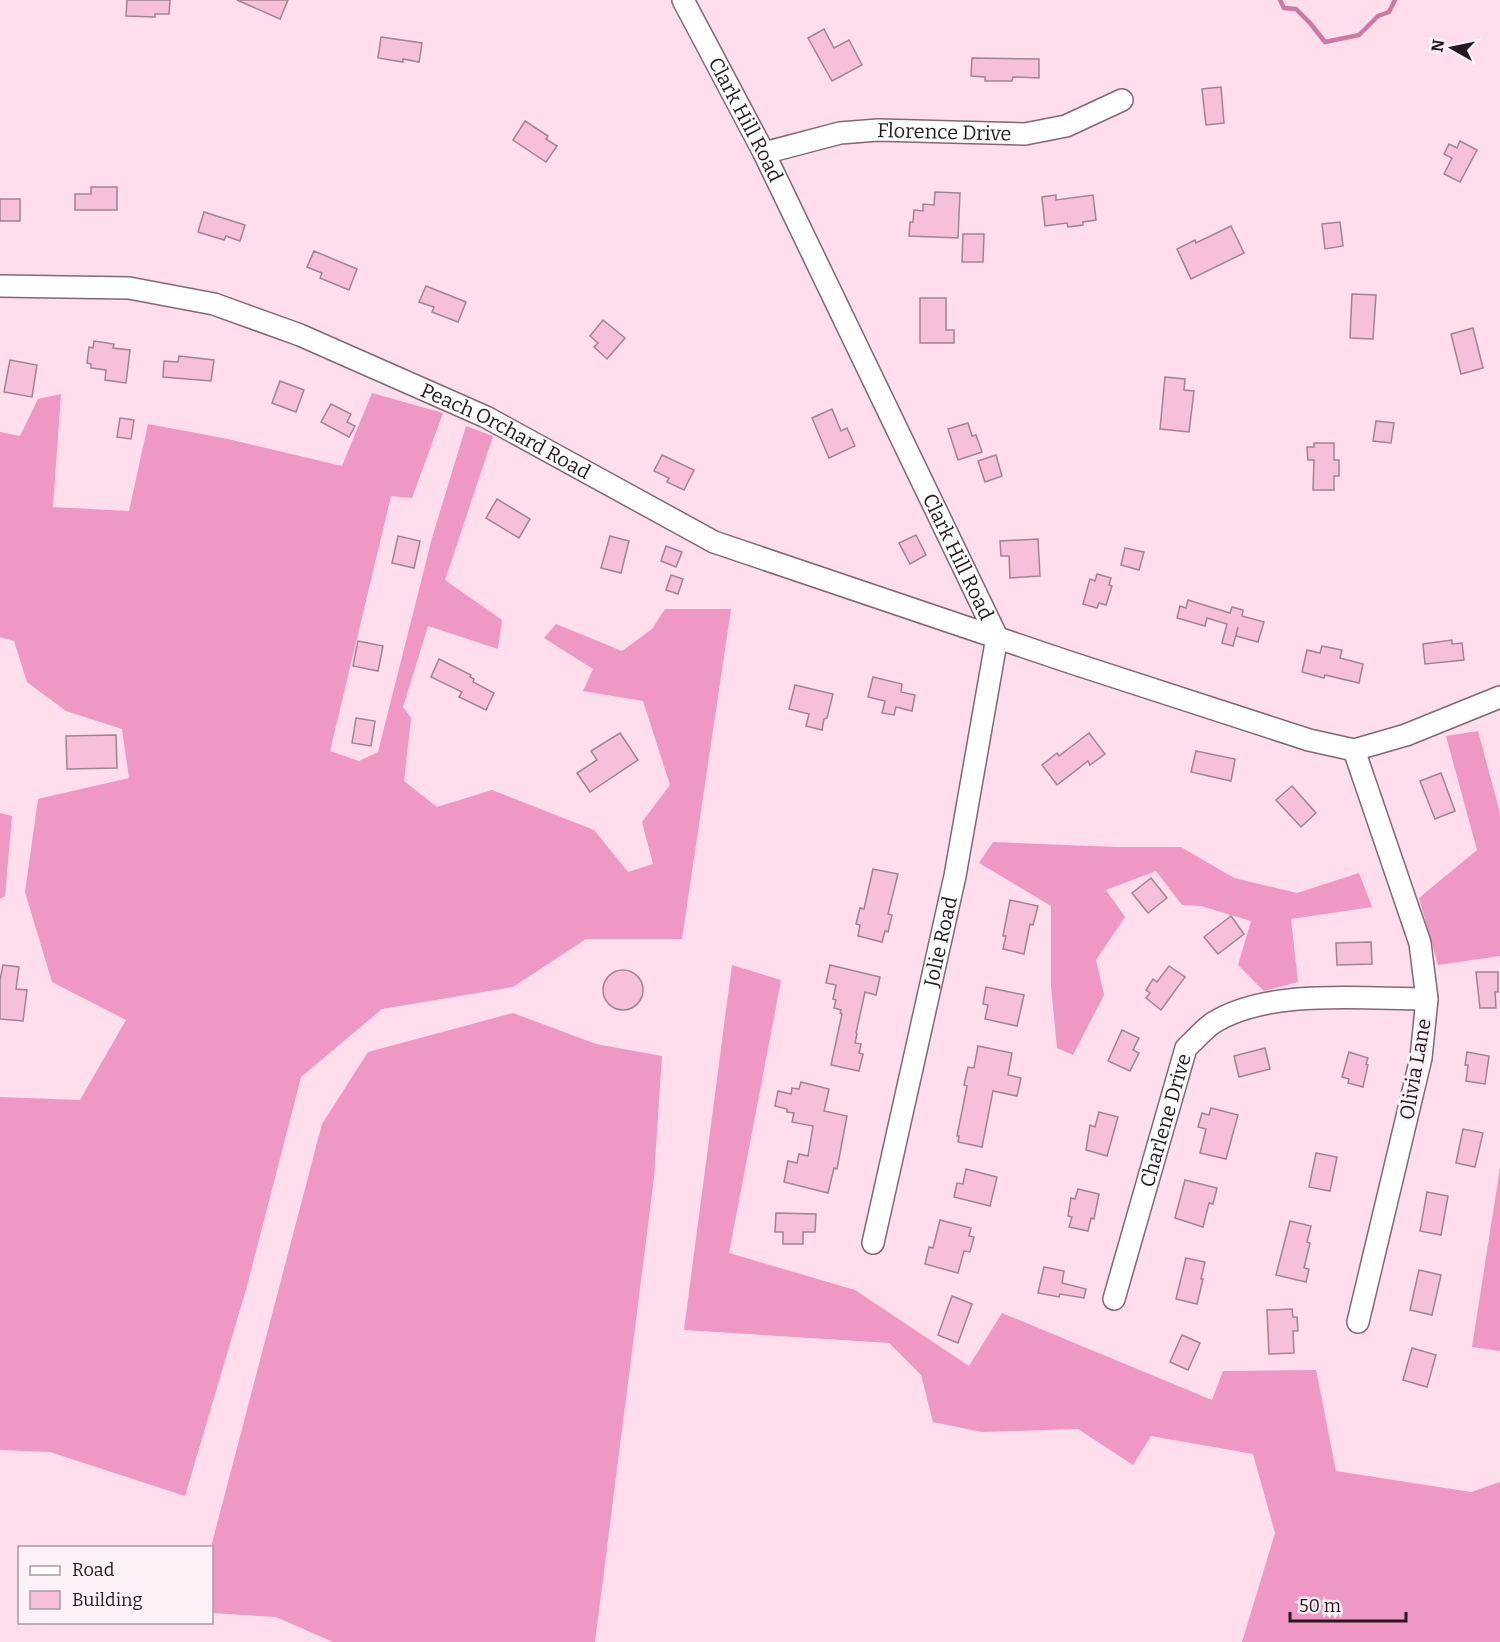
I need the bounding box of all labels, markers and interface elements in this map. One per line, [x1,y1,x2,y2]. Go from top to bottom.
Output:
north arrow [1422,18,1482,78]
text: N [1427,38,1448,53]
street label: Clark Hill Road [703,53,788,186]
street label: Florence Drive [877,118,1012,146]
street label: Peach Orchard Road [417,378,595,484]
street label: Clark Hill Road [918,490,999,624]
street label: Jolie Road [918,894,962,990]
street label: Olivia Lane [1394,1016,1436,1122]
street label: Charlene Drive [1135,1051,1196,1190]
legend [18,1546,213,1624]
text: Road [72,1559,115,1581]
scale bar [1290,1585,1406,1623]
text: Building [72,1589,143,1611]
text: 50 m [1299,1595,1341,1617]

